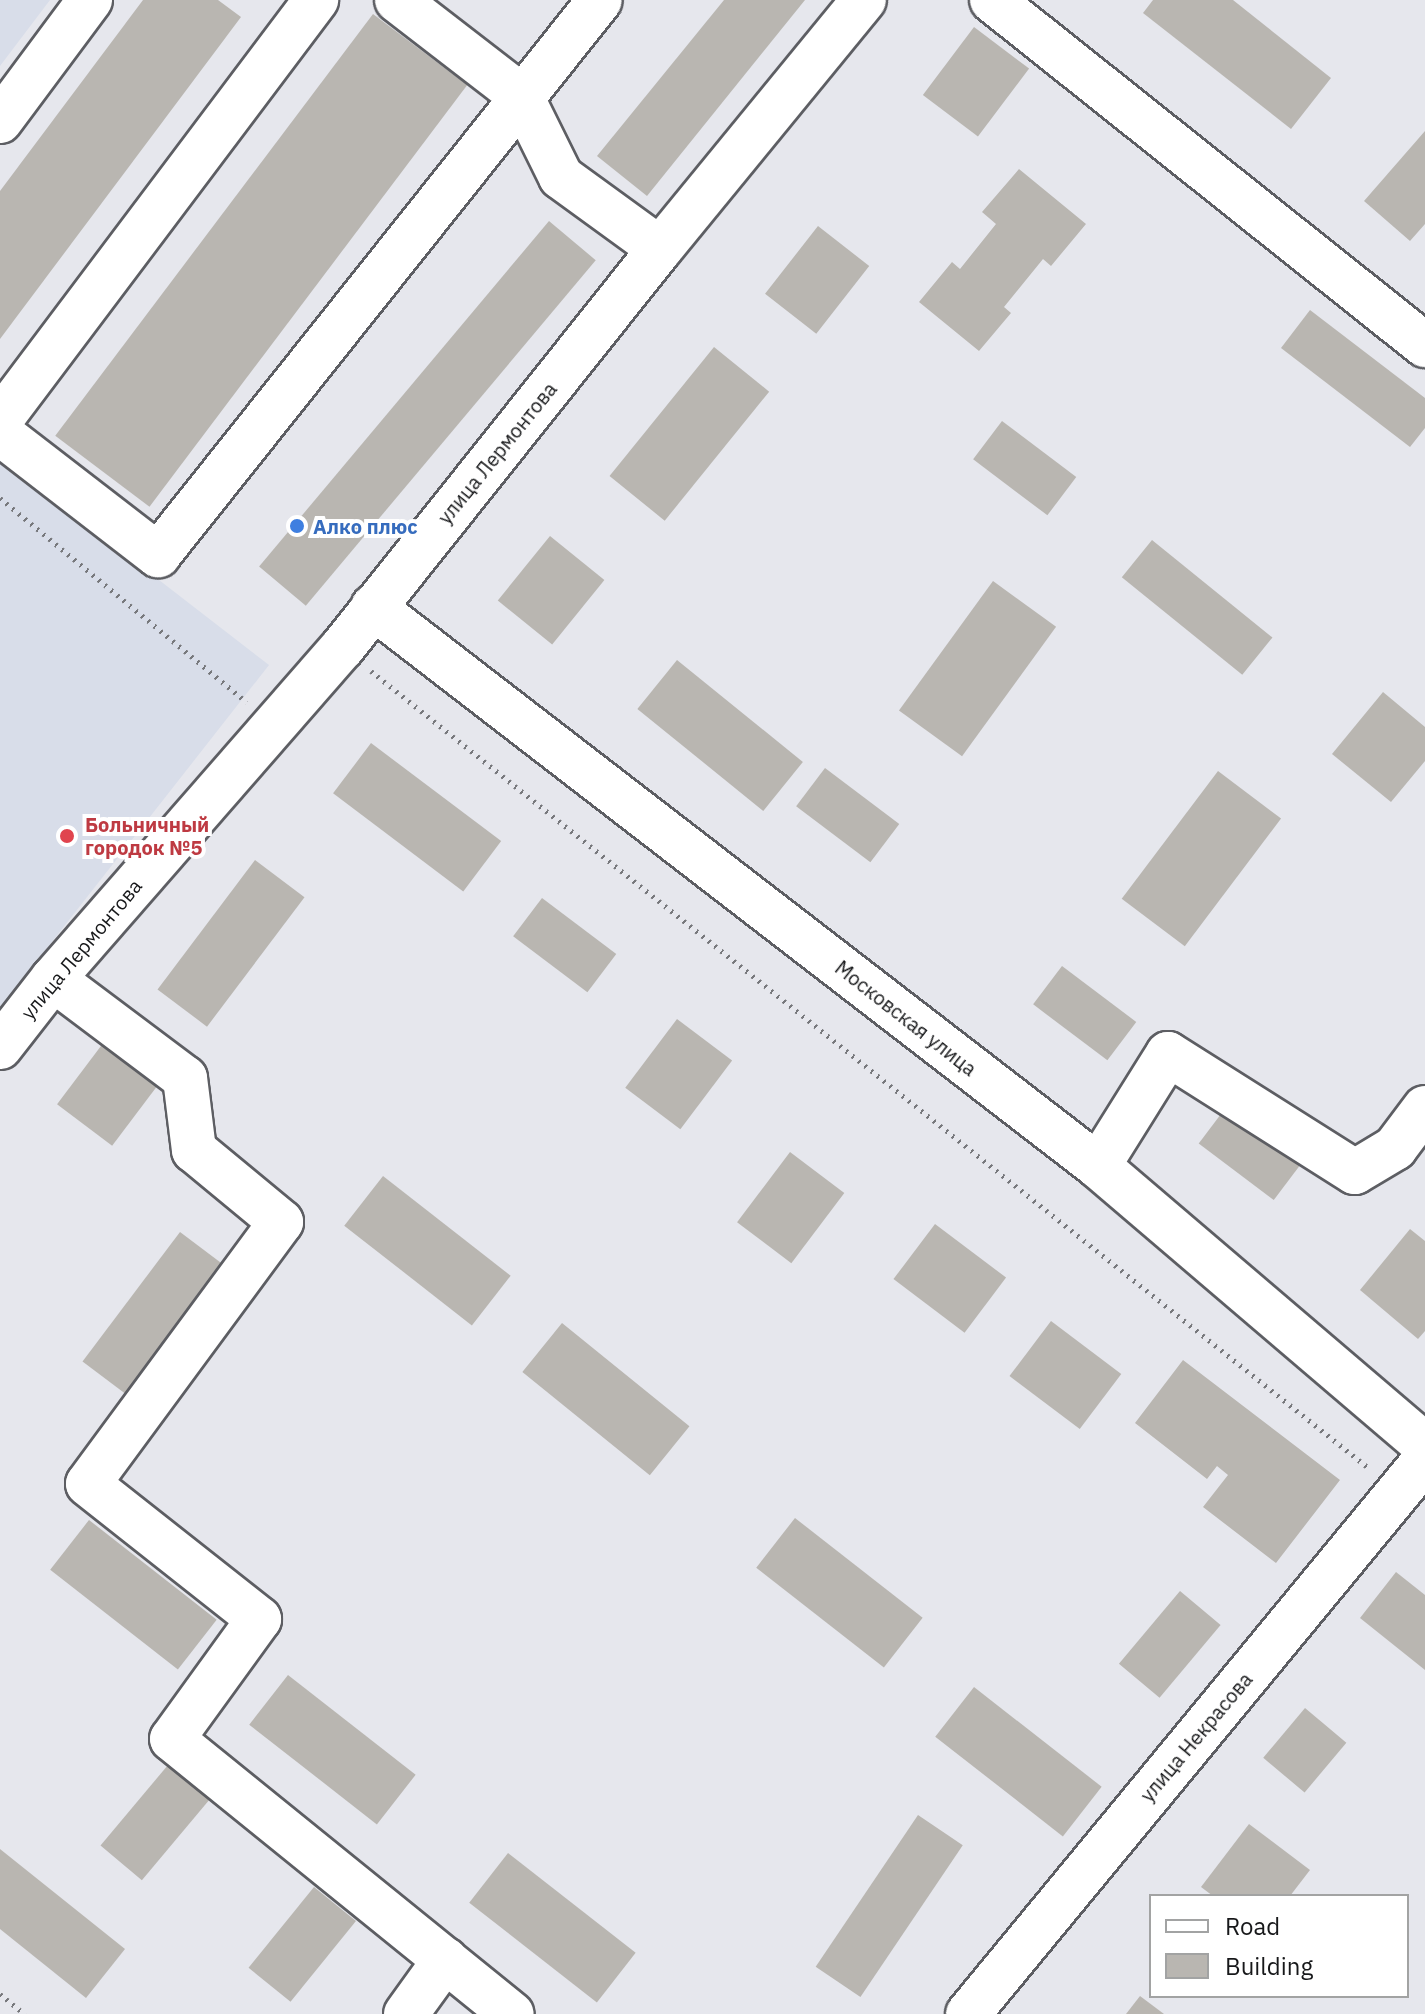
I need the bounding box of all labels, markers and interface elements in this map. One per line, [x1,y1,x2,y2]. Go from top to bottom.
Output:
street label: улица Лермонтова [432,377,562,529]
place label: Алко плюс [313,514,418,538]
marker: Алко плюс [288,517,306,535]
place label: Больничный городок №5 [85,812,209,859]
marker: Больничный городок №5 [56,825,78,847]
street label: улица Лермонтова [15,874,147,1024]
street label: Московская улица [830,955,982,1081]
street label: улица Некрасова [1135,1667,1257,1807]
legend [1149,1894,1409,1998]
text: Road [1225,1910,1280,1942]
text: Building [1225,1950,1313,1982]

